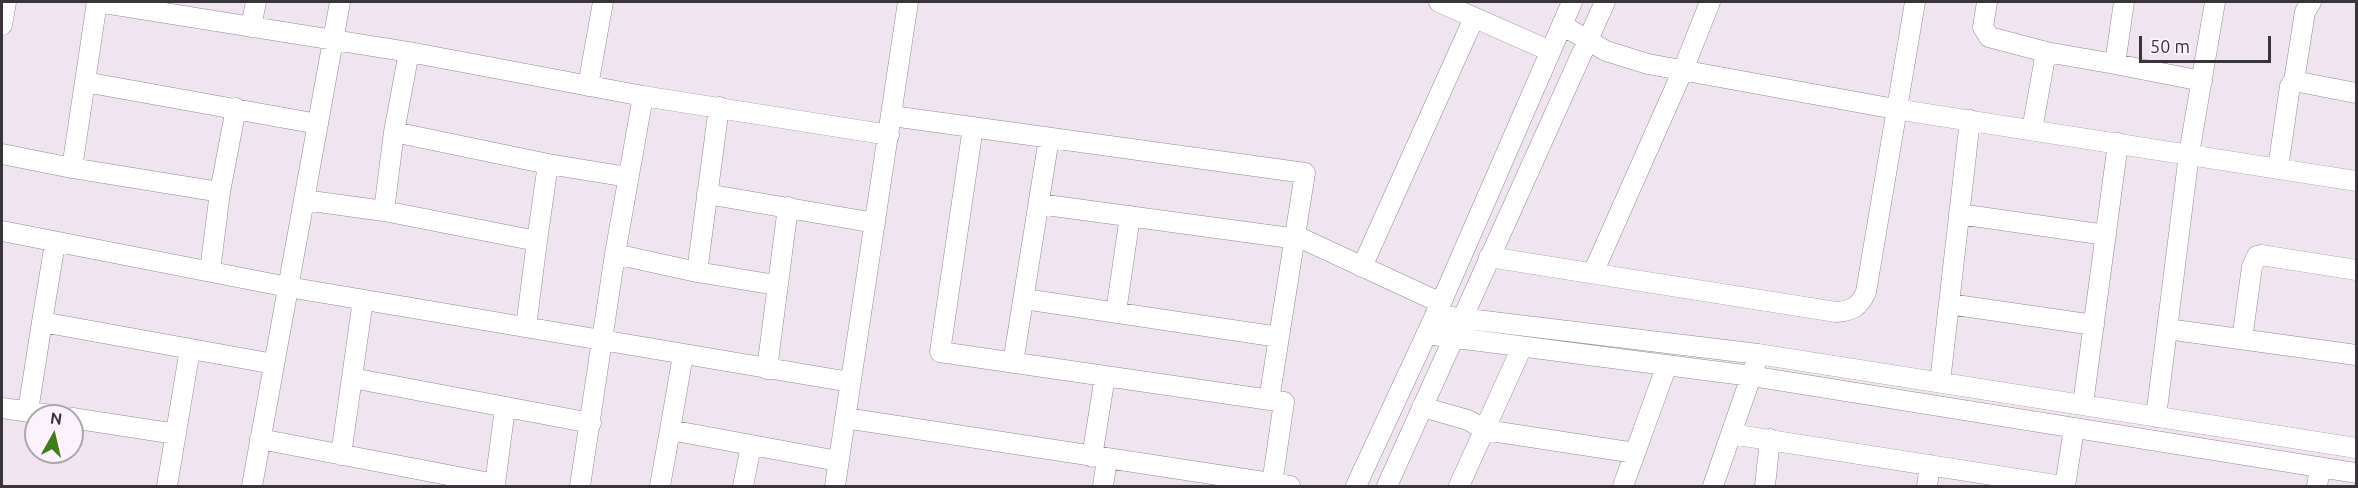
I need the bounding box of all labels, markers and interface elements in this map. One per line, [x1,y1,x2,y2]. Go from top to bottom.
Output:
scale bar [2142,24,2274,62]
text: 50 m [2150,36,2190,56]
north arrow [24,404,84,464]
text: N [49,408,63,428]

